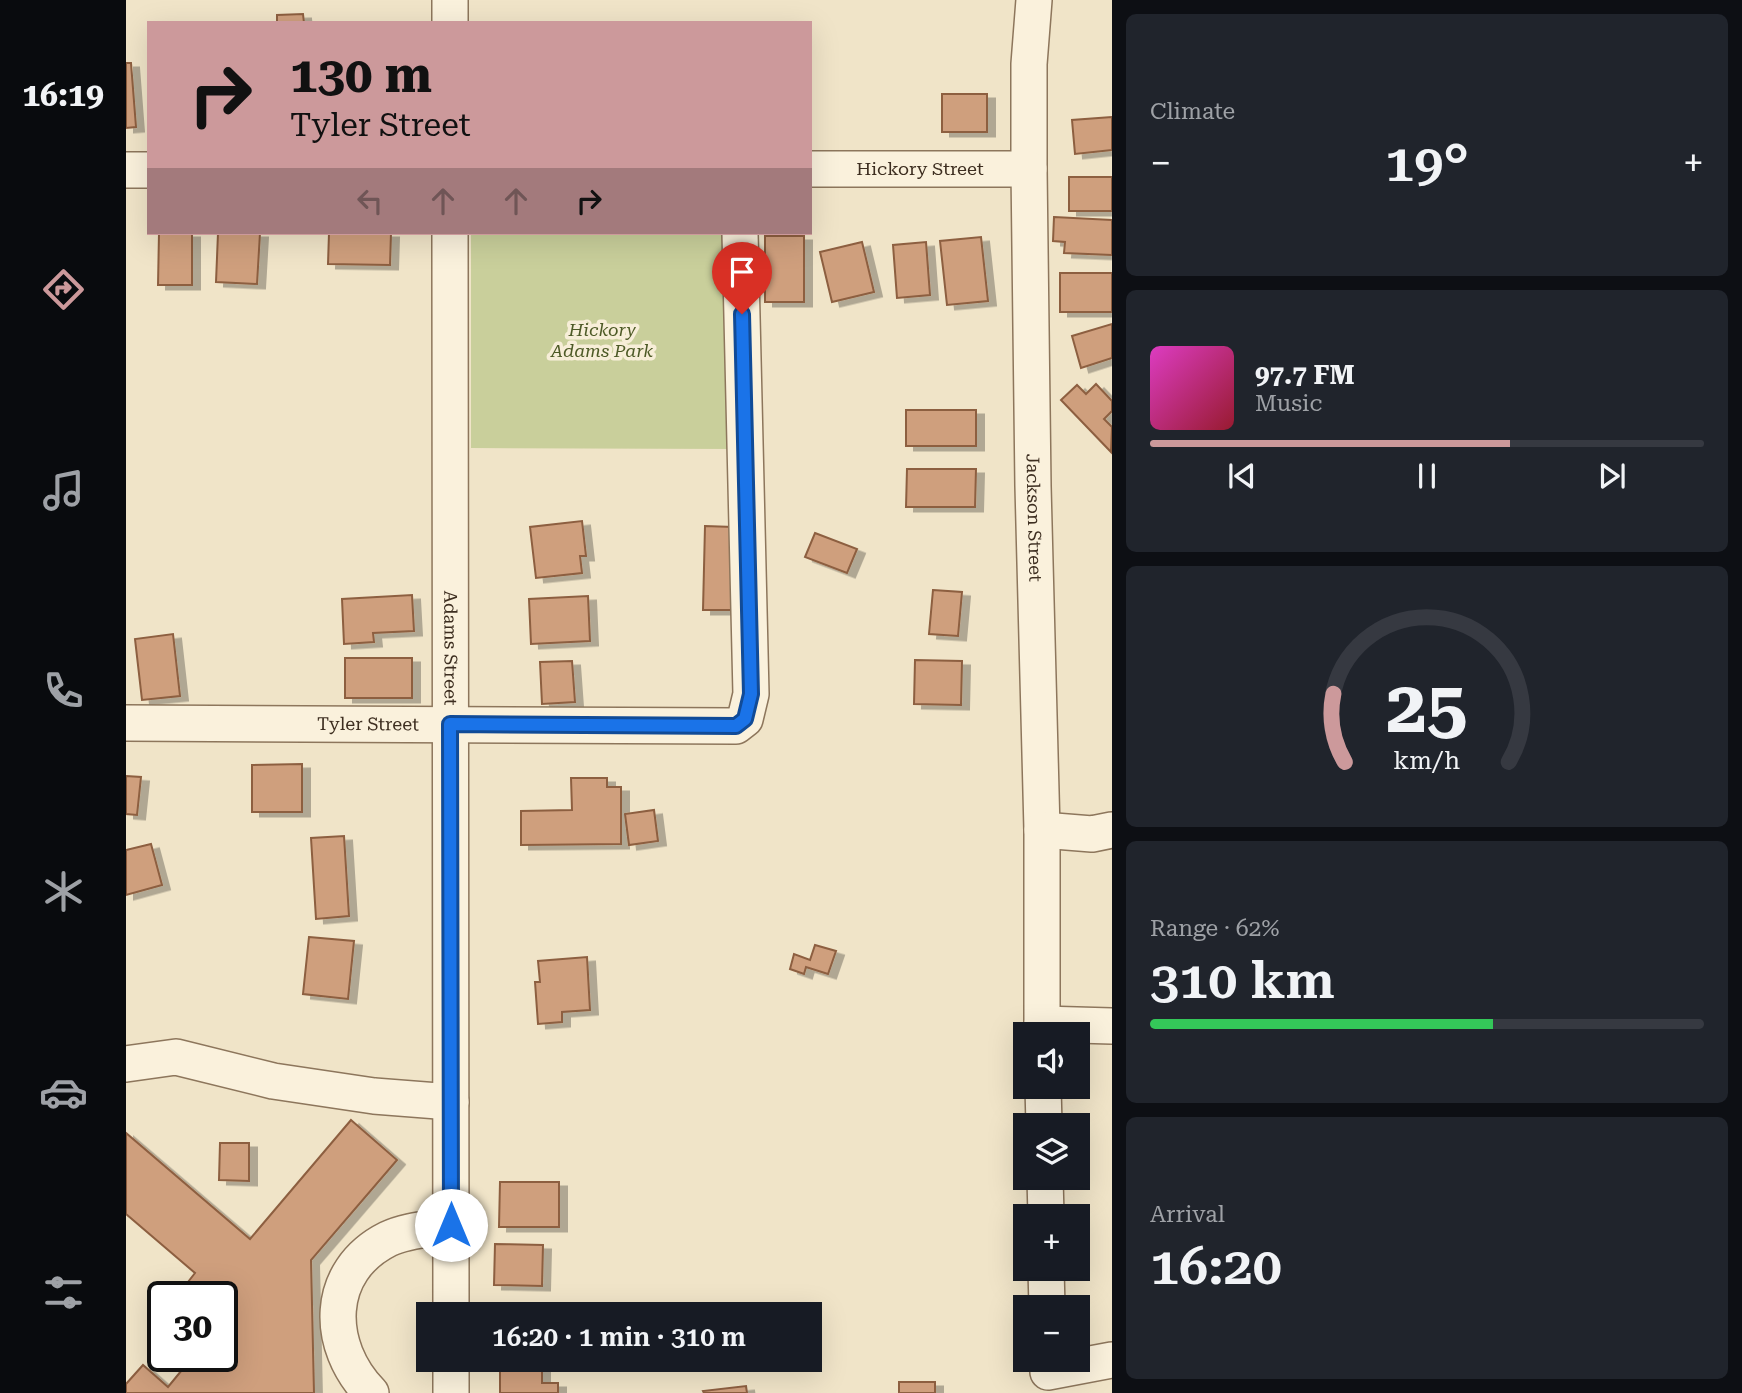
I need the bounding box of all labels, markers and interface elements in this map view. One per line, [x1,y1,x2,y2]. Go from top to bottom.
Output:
text: 130 m [290,47,432,104]
icon: right [175,49,266,140]
text: 16:19 [22,76,104,114]
text: Climate [1150,98,1235,125]
text: Tyler Street [290,106,471,144]
text: 19° [1385,133,1469,194]
text: − [1150,141,1171,185]
text: + [1683,141,1704,185]
street label: Hickory Street [856,158,984,179]
icon: left [351,182,389,220]
icon: ahead [424,182,462,220]
icon: ahead [497,182,535,220]
icon: right [570,182,608,220]
pin [712,242,772,314]
icon: arrive [723,253,761,291]
icon: directions [39,265,88,314]
park label: Hickory Adams Park [550,319,653,361]
text: 97.7 FM [1255,360,1355,390]
text: Music [1255,390,1322,417]
street label: Jackson Street [1023,454,1047,582]
icon: previous [1223,457,1261,495]
icon: pause [1408,457,1446,495]
icon: next [1593,457,1631,495]
icon: music [39,466,88,515]
street label: Adams Street [440,590,461,706]
icon: phone [39,666,88,715]
text: 25 [1386,666,1468,751]
street label: Tyler Street [317,713,419,734]
text: km/h [1394,746,1460,775]
icon: climate [39,867,88,916]
text: Range · 62% [1150,915,1279,942]
text: 310 km [1150,950,1335,1011]
map controls [1013,1022,1090,1372]
button: sound [1013,1022,1090,1099]
icon: car [39,1068,88,1117]
button: layers [1013,1113,1090,1190]
position arrow [414,1188,488,1262]
text: Arrival [1150,1201,1225,1228]
button: + [1013,1204,1090,1281]
text: 16:20 [1150,1236,1282,1297]
icon: filters [39,1268,88,1317]
speed limit sign: 30 [147,1281,238,1372]
button: − [1013,1295,1090,1372]
text: 16:20 · 1 min · 310 m [492,1322,746,1352]

